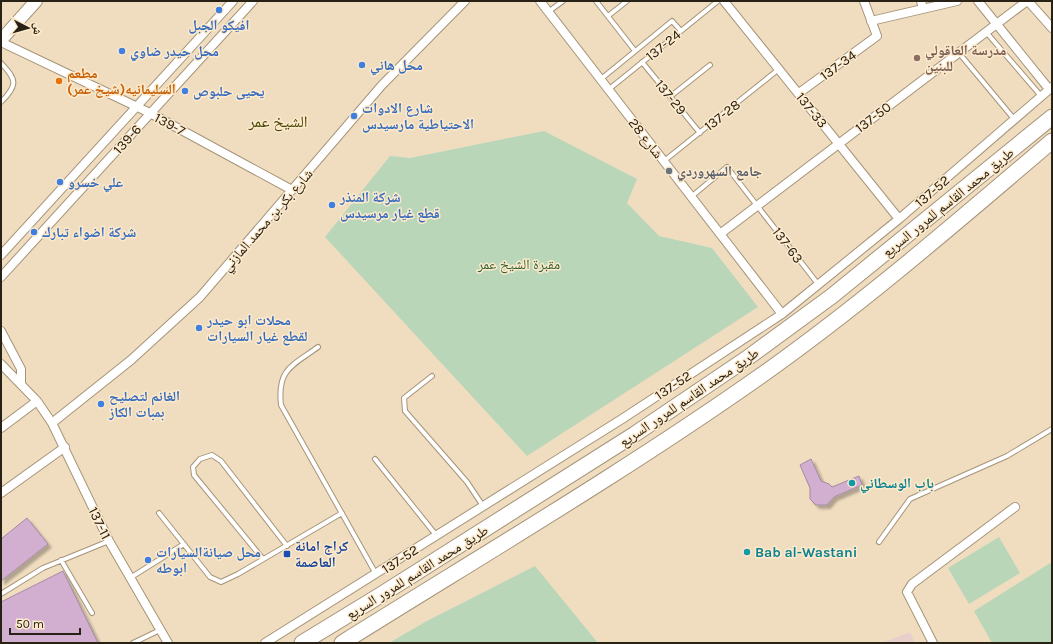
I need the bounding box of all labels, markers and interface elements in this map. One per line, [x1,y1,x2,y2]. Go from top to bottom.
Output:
marker: افيكو الجبل [214,5,224,15]
north arrow [8,8,48,48]
place label: افيكو الجبل [189,17,249,34]
text: ش [29,22,45,36]
street label: 137-24 [642,26,684,65]
place label: مدرسة العاقولي للبنين [925,42,1006,75]
place label: محل حيدر ضاوي [130,43,219,62]
marker: محل حيدر ضاوي [117,46,127,56]
street label: 137-34 [817,47,860,84]
marker: مدرسة العاقولي للبنين [912,53,922,63]
place label: محل هاني [370,57,423,76]
marker: محل هاني [357,60,367,70]
place label: مطعم السليمانيه(شيخ عمر) [67,65,176,98]
marker: مطعم السليمانيه(شيخ عمر) [54,76,64,86]
street label: 137-29 [651,76,690,118]
place label: يحيى حلبوص [193,83,265,100]
marker: يحيى حلبوص [180,86,190,96]
street label: 137-33 [792,89,831,132]
street label: 137-28 [701,96,744,135]
street label: 137-50 [852,98,895,136]
place label: شارع الادوات الاحتياطية مارسيدس [362,100,474,133]
street label: 139-7 [151,109,188,140]
marker: شارع الادوات الاحتياطية مارسيدس [349,111,359,121]
district label: الشيخ عمر [247,112,308,132]
street label: شارع 28 [624,115,667,163]
street label: 139-6 [110,121,145,158]
street label: طريق محمد القاسم للمرور السريع [879,144,1018,262]
place label: جامع السهروردي [677,163,762,182]
street label: شارع بكر بن محمد المازني [218,166,319,277]
marker: جامع السهروردي [664,166,674,176]
street label: 137-52 [912,172,953,211]
place label: علي خسرو [68,174,123,193]
marker: علي خسرو [55,177,65,187]
place label: شركة المنذر قطع غيار مرسيدس [339,189,440,223]
marker: شركة المنذر قطع غيار مرسيدس [327,200,337,210]
place label: شركة اضواء تبارك [42,224,136,241]
street label: 137-63 [769,224,807,267]
marker: شركة اضواء تبارك [29,227,39,237]
park label: مقبرة الشيخ عمر [477,256,560,274]
place label: محلات ابو حيدر لقطع غيار السيارات [206,312,307,346]
marker: محلات ابو حيدر لقطع غيار السيارات [194,323,204,333]
street label: طريق محمد القاسم للمرور السريع [616,344,763,451]
street label: 137-52 [652,367,695,404]
place label: الغانم لتصليح بمبات الكاز [108,388,180,421]
marker: الغانم لتصليح بمبات الكاز [96,399,106,409]
place label: باب الوسطاني [860,475,934,494]
marker: باب الوسطاني [847,478,857,488]
street label: 137-11 [85,504,115,542]
street label: طريق محمد القاسم للمرور السريع [343,522,492,624]
place label: كراج امانة العاصمة [295,538,348,571]
street label: 137-52 [379,541,422,578]
place label: محل صيانةالسيارات ابوطه [156,544,261,577]
place label: Bab al-Wastani [755,544,857,561]
marker: Bab al-Wastani [742,547,752,557]
marker: كراج امانة العاصمة [282,549,292,559]
marker: محل صيانةالسيارات ابوطه [143,555,153,565]
scale bar [10,610,80,636]
text: 50 m [16,617,44,631]

